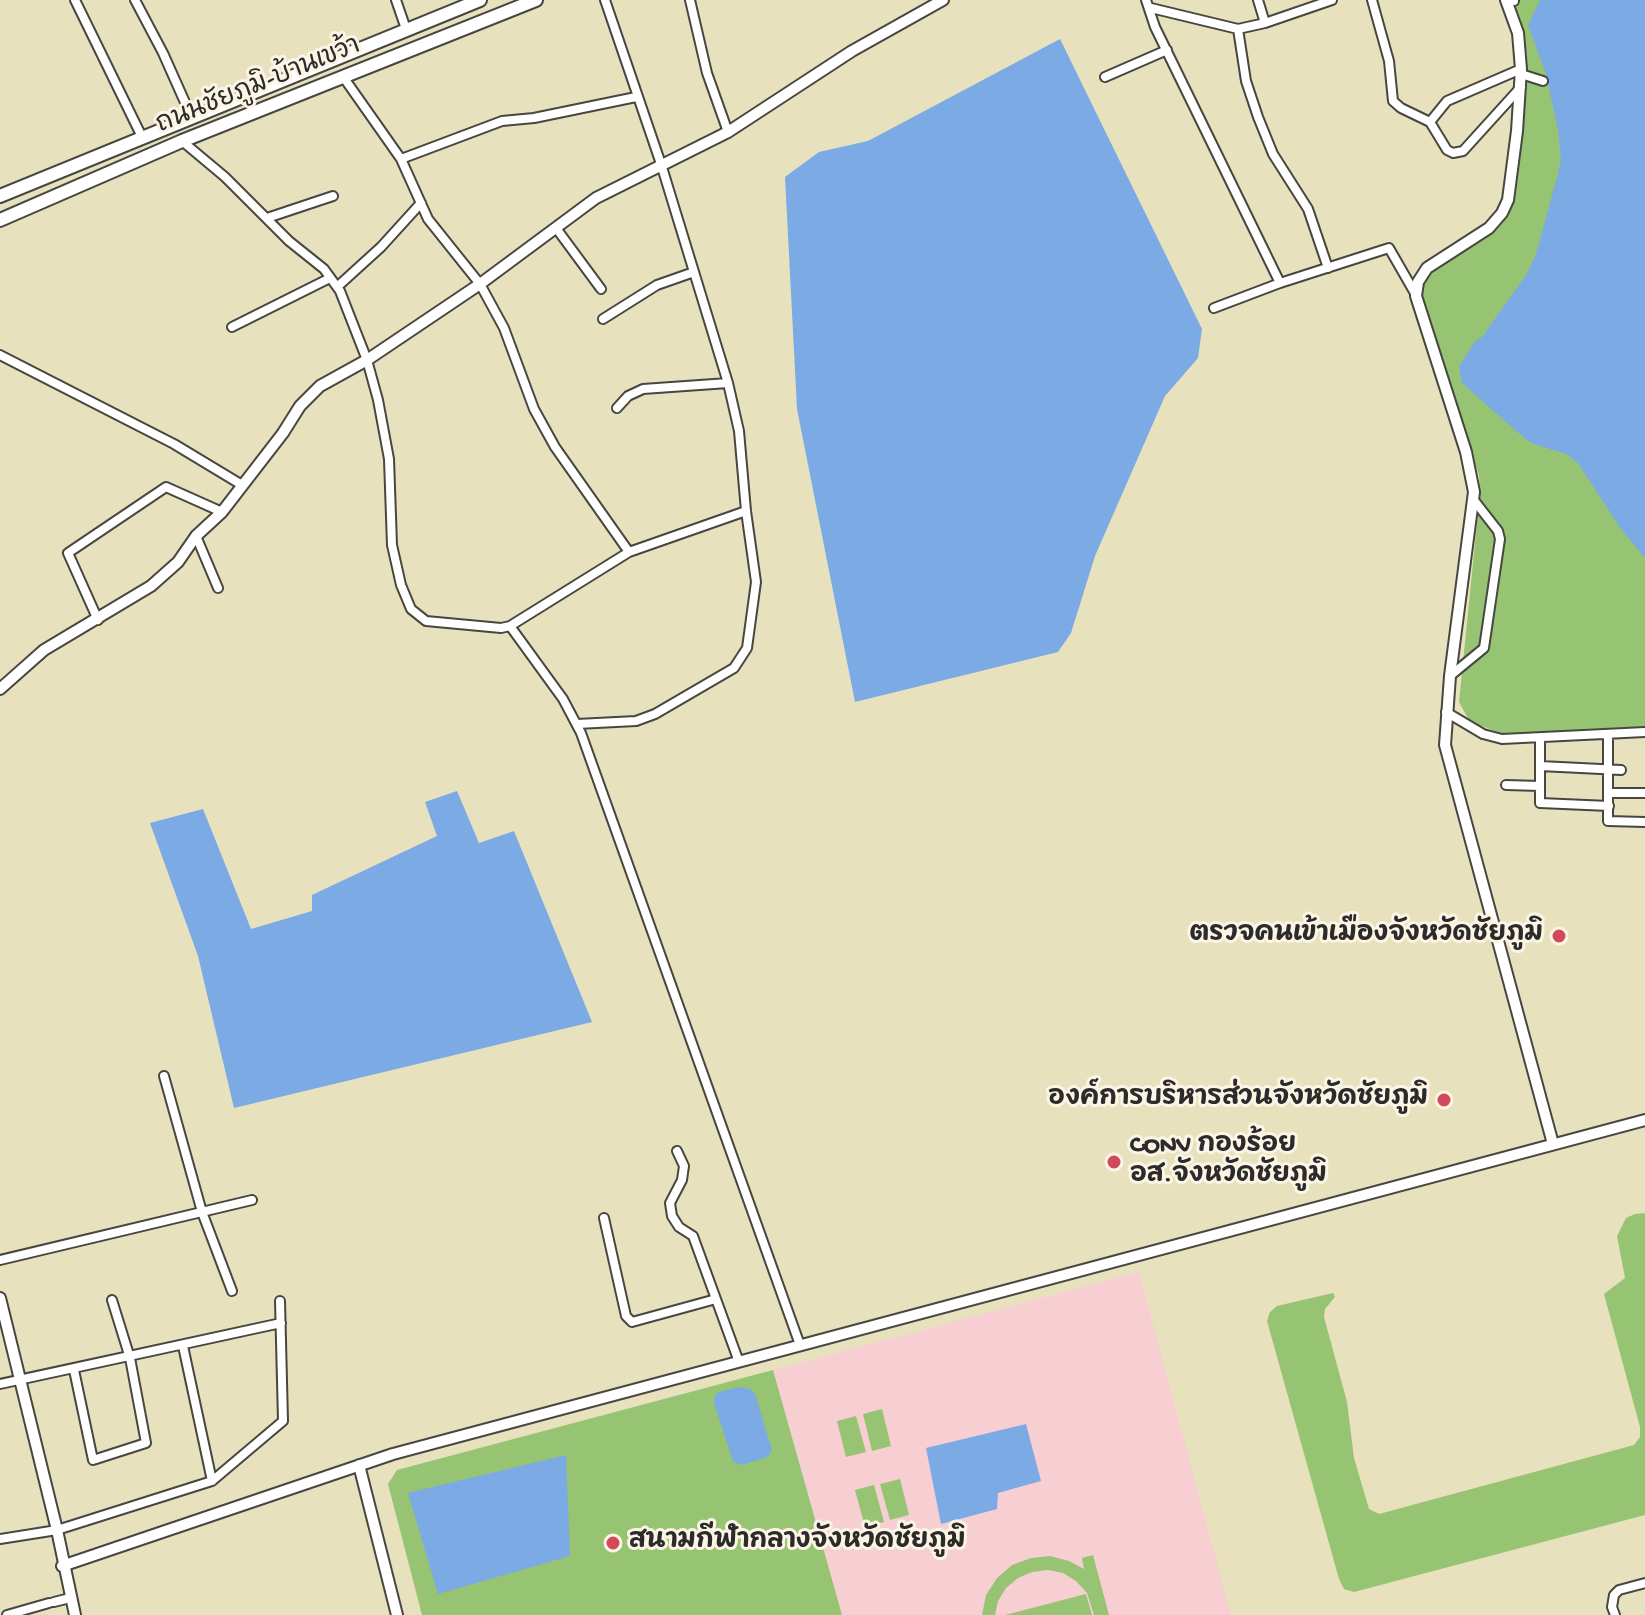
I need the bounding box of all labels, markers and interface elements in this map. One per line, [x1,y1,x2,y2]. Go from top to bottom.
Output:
street label: ถนนชัยภูมิ-บ้านเขว้า [152,32,366,142]
place label: ตรวจคนเข้าเมืองจังหวัดชัยภูมิ [1189,920,1543,952]
marker: ตรวจคนเข้าเมืองจังหวัดชัยภูมิ [1550,927,1568,945]
place label: องค์การบริหารส่วนจังหวัดชัยภูมิ [1048,1084,1428,1116]
marker: องค์การบริหารส่วนจังหวัดชัยภูมิ [1435,1091,1453,1109]
place label: CONV กองร้อย อส.จังหวัดชัยภูมิ [1130,1131,1327,1192]
marker: CONV กองร้อย อส.จังหวัดชัยภูมิ [1105,1153,1123,1171]
place label: สนามกีฬากลางจังหวัดชัยภูมิ [629,1527,965,1559]
marker: สนามกีฬากลางจังหวัดชัยภูมิ [604,1534,622,1552]

